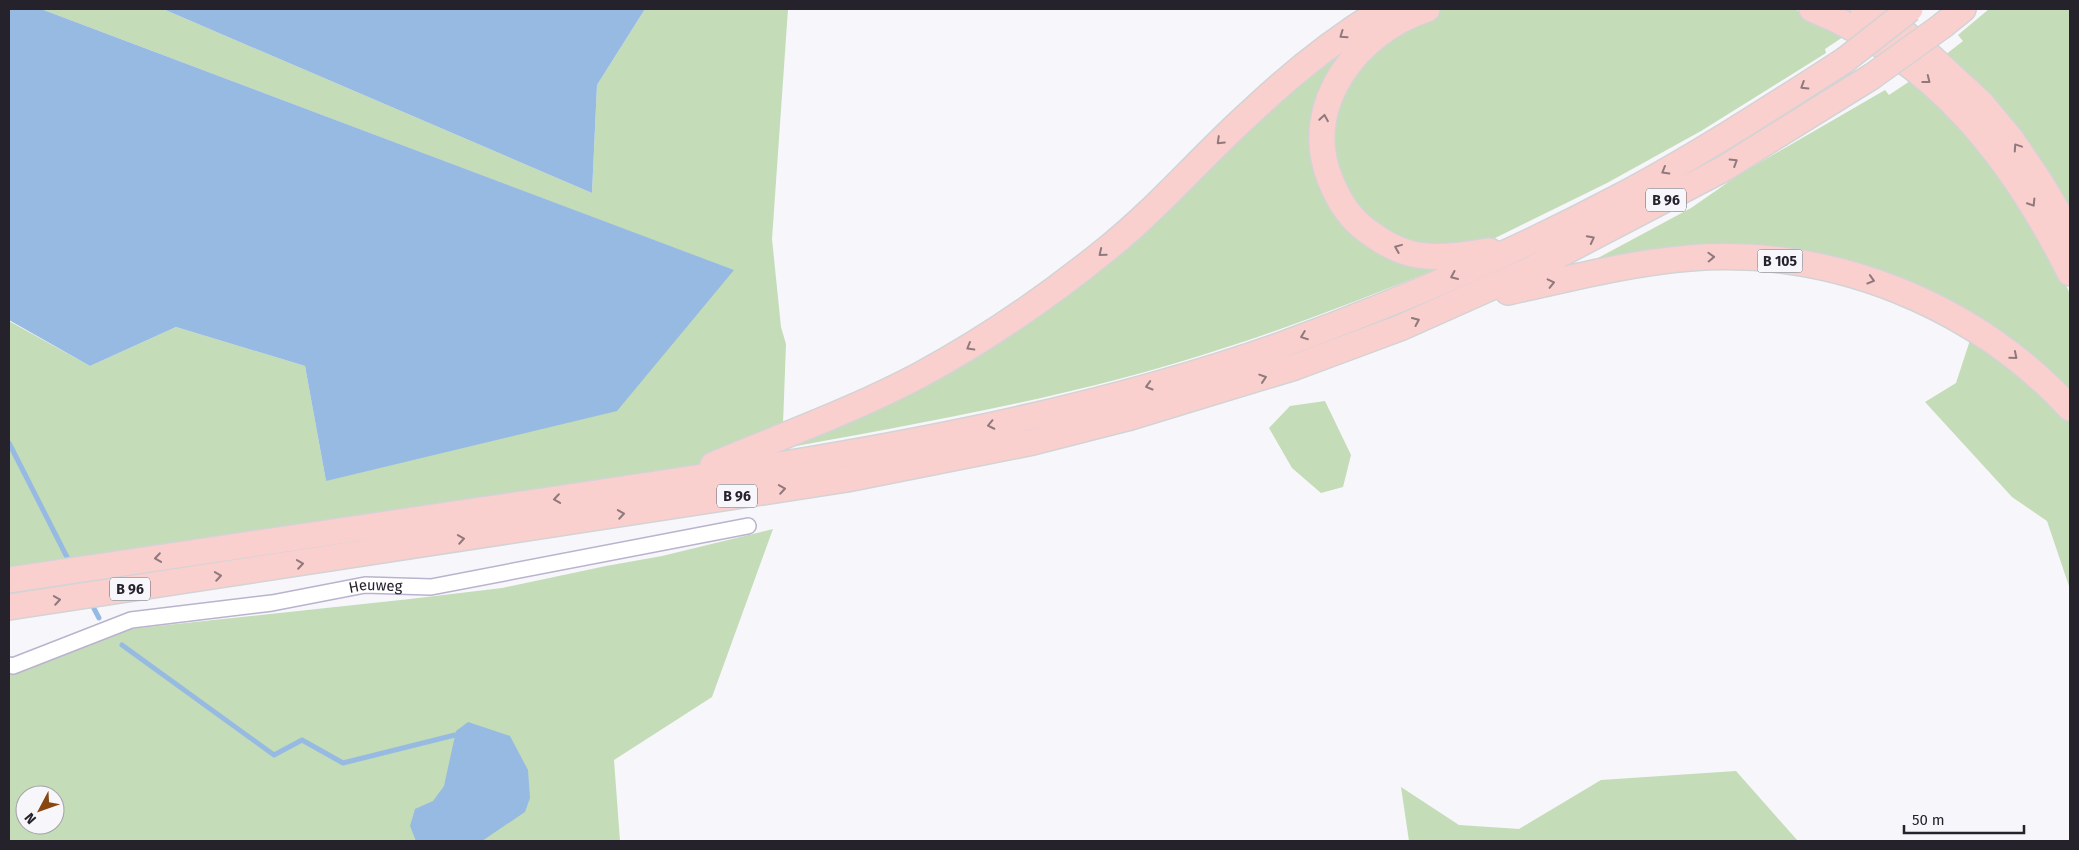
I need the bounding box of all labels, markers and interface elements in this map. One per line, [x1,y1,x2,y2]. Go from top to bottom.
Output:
one-way arrow [1339,29,1349,38]
one-way arrow [1921,74,1930,82]
one-way arrow [1801,80,1810,90]
one-way arrow [1319,114,1329,123]
one-way arrow [1217,135,1226,144]
one-way arrow [2014,143,2023,153]
one-way arrow [1728,158,1737,168]
one-way arrow [1662,164,1671,174]
road number: B 96 [1646,188,1686,212]
one-way arrow [2026,197,2035,206]
one-way arrow [1586,235,1595,245]
one-way arrow [1394,244,1403,254]
one-way arrow [1099,247,1108,255]
road number: B 105 [1758,250,1802,272]
one-way arrow [1707,252,1715,263]
one-way arrow [1450,269,1459,280]
one-way arrow [1867,274,1875,284]
one-way arrow [1546,278,1555,289]
one-way arrow [1411,317,1420,328]
one-way arrow [1300,330,1308,340]
one-way arrow [966,341,975,351]
one-way arrow [2008,350,2017,358]
one-way arrow [1259,373,1267,383]
one-way arrow [1145,380,1154,390]
one-way arrow [987,419,996,430]
road number: B 96 [717,484,757,508]
one-way arrow [778,484,786,495]
one-way arrow [553,493,562,503]
one-way arrow [618,509,626,520]
one-way arrow [457,534,465,545]
one-way arrow [153,553,162,563]
one-way arrow [296,559,304,569]
one-way arrow [214,571,222,582]
street label: Heuweg [347,576,403,597]
road number: B 96 [110,578,150,600]
one-way arrow [53,595,61,606]
north arrow [15,785,65,835]
scale bar [1904,802,2024,834]
text: N [21,809,40,827]
text: 50 m [1912,811,1945,829]

